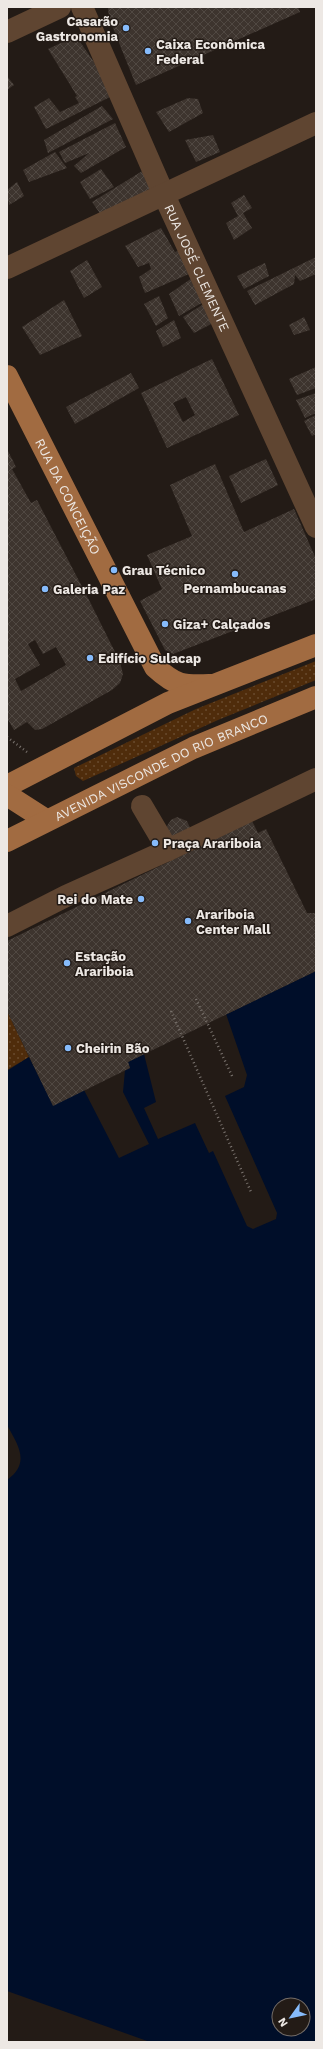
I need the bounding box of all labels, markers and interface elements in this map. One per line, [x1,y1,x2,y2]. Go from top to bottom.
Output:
place label: Casarão Gastronomia [36,14,118,44]
marker: Casarão Gastronomia [121,23,131,33]
place label: Caixa Econômica Federal [156,37,265,67]
marker: Caixa Econômica Federal [143,46,153,56]
street label: RUA JOSÉ CLEMENTE [161,202,232,334]
street label: RUA DA CONCEIÇÃO [32,436,103,557]
place label: Grau Técnico [122,563,205,578]
marker: Grau Técnico [109,565,119,575]
marker: Pernambucanas [230,569,240,579]
place label: Pernambucanas [183,581,287,596]
place label: Galeria Paz [53,582,125,597]
marker: Galeria Paz [40,584,50,594]
place label: Giza+ Calçados [173,617,270,632]
marker: Giza+ Calçados [160,619,170,629]
place label: Edifício Sulacap [98,651,201,666]
marker: Edifício Sulacap [85,653,95,663]
street label: AVENIDA VISCONDE DO RIO BRANCO [52,711,270,824]
place label: Praça Arariboia [163,836,262,851]
marker: Praça Arariboia [150,838,160,848]
place label: Rei do Mate [57,892,133,907]
marker: Rei do Mate [136,894,146,904]
place label: Arariboia Center Mall [196,907,271,937]
marker: Arariboia Center Mall [183,916,193,926]
place label: Estação Arariboia [75,949,134,979]
marker: Estação Arariboia [62,958,72,968]
place label: Cheirin Bão [76,1041,150,1056]
marker: Cheirin Bão [63,1043,73,1053]
north arrow [271,1997,311,2037]
text: N [275,2015,291,2029]

